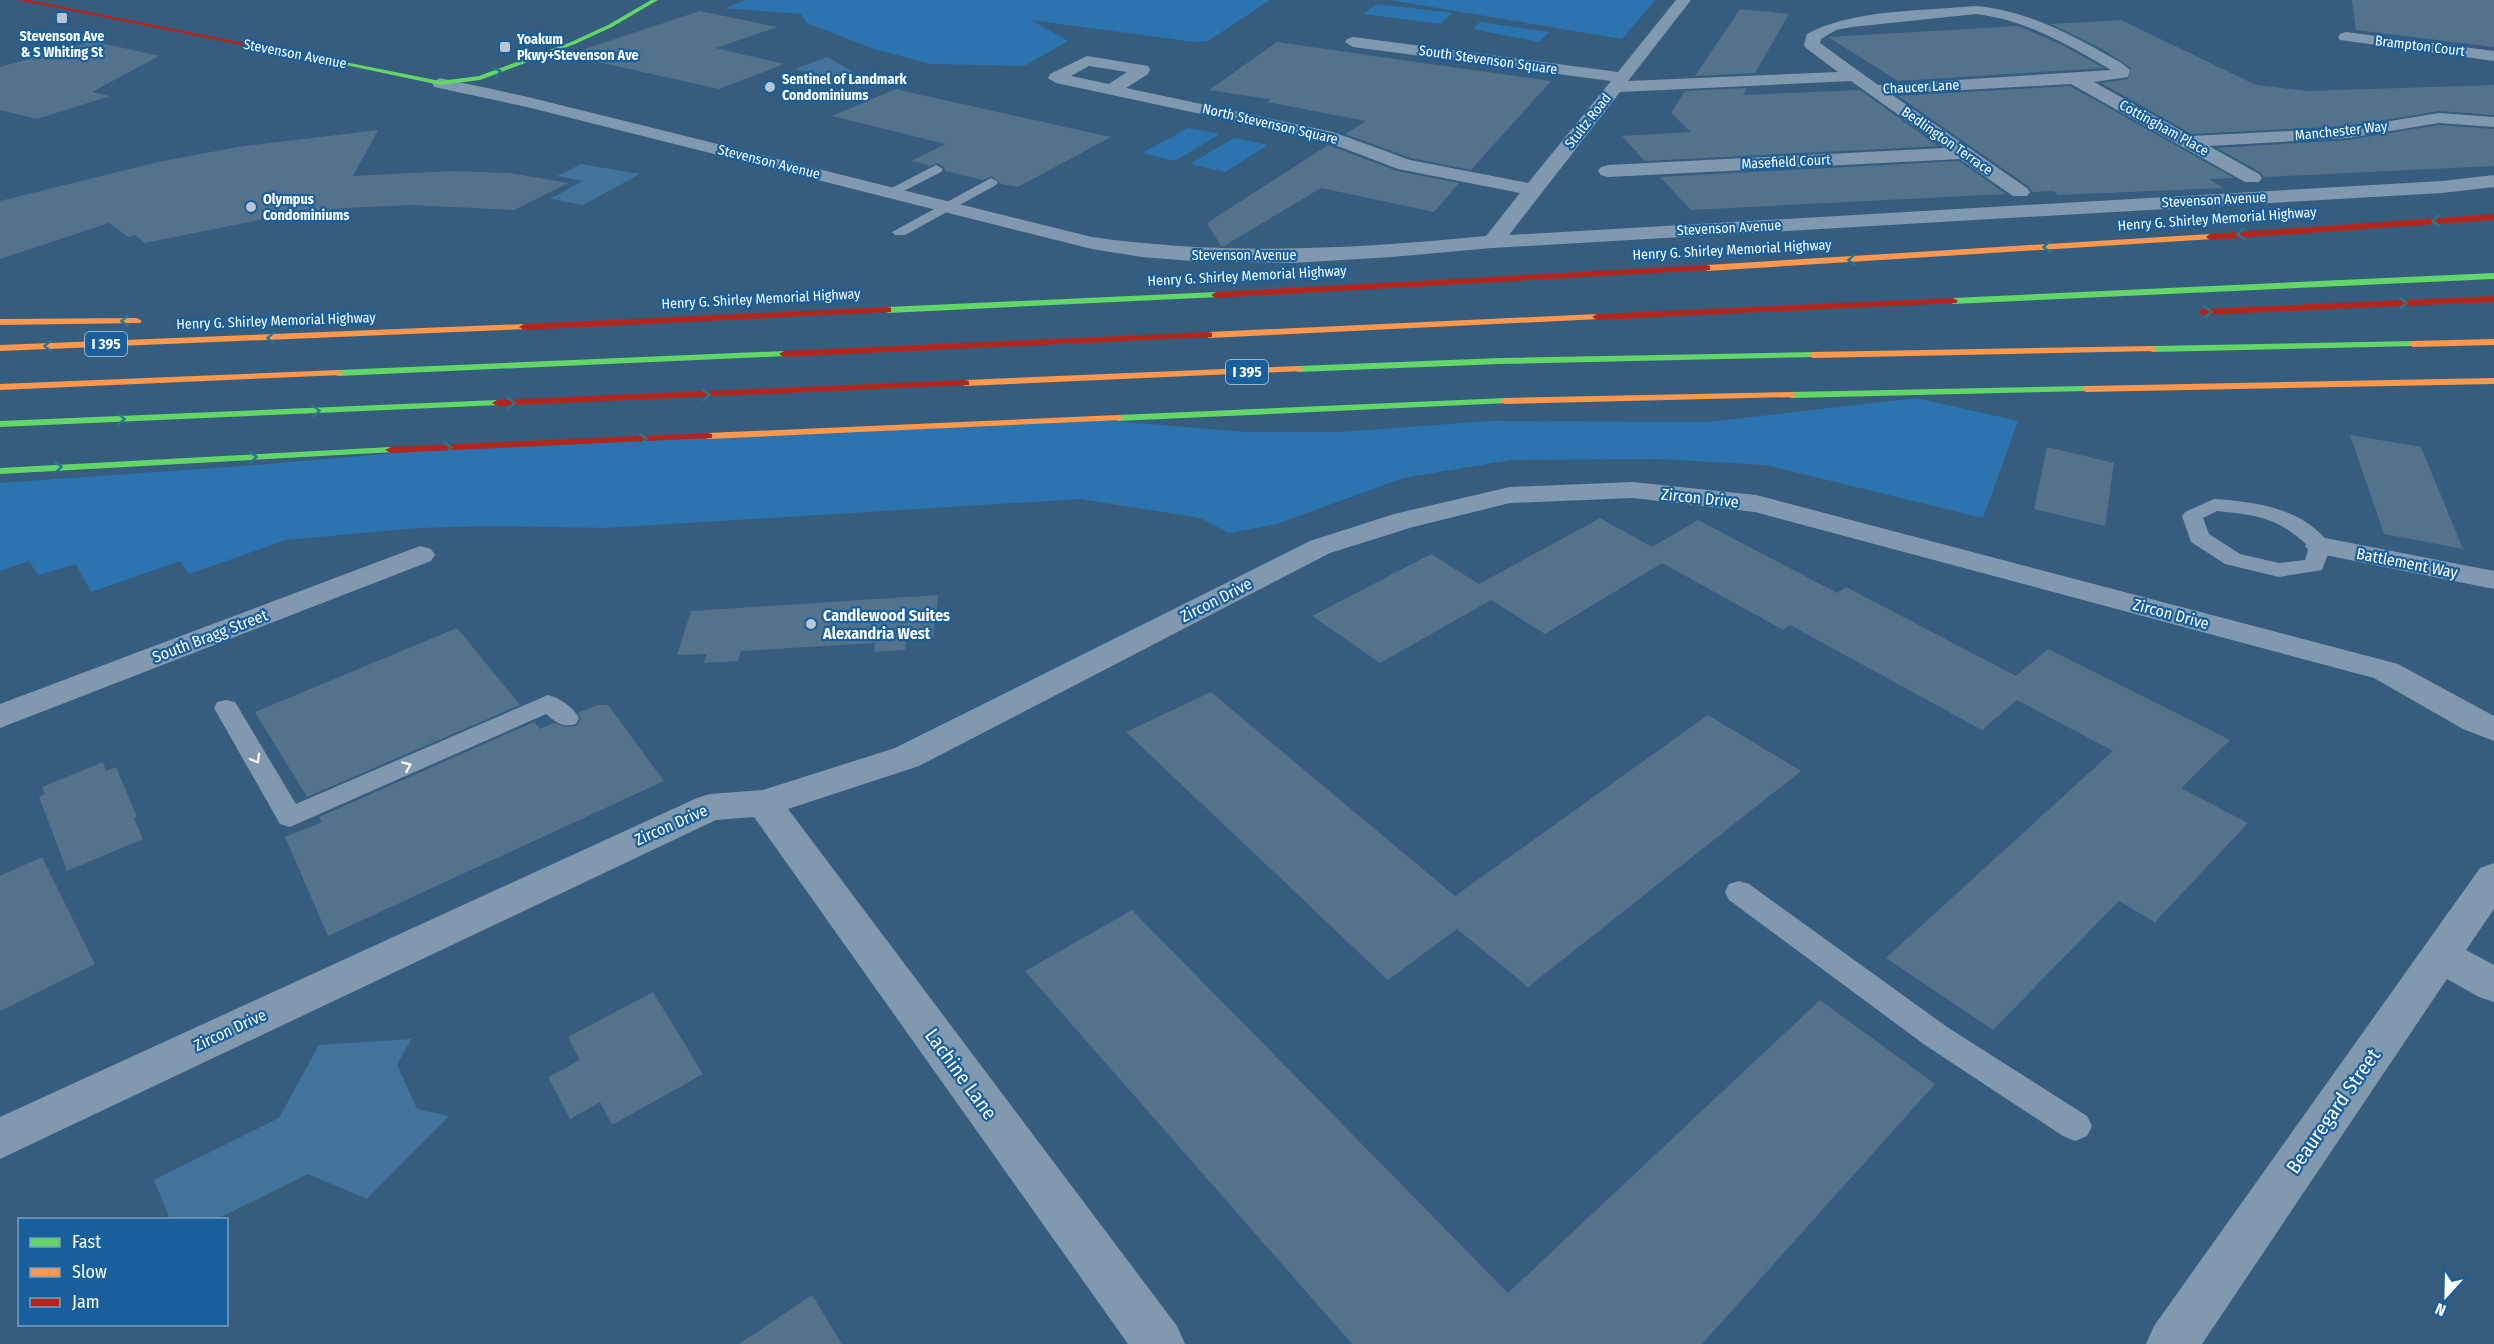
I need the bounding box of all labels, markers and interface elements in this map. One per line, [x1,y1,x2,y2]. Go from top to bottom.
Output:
marker: Stevenson Ave & S Whiting St [55,11,69,25]
place label: Stevenson Ave & S Whiting St [20,28,104,61]
place label: Yoakum Pkwy+Stevenson Ave [516,31,639,64]
street label: Brampton Court [2374,32,2466,60]
street label: Stevenson Avenue [242,36,348,72]
marker: Yoakum Pkwy+Stevenson Ave [498,40,512,54]
street label: South Stevenson Square [1418,42,1558,78]
one-way arrow [491,66,502,79]
place label: Sentinel of Landmark Condominiums [782,71,908,104]
street label: Chaucer Lane [1882,77,1960,97]
marker: Sentinel of Landmark Condominiums [763,80,777,94]
street label: Stultz Road [1561,90,1615,152]
street label: Cottingham Place [2116,96,2212,160]
street label: North Stevenson Square [1201,100,1340,148]
street label: Bedlington Terrace [1898,103,1996,179]
street label: Manchester Way [2294,118,2389,144]
street label: Stevenson Avenue [716,141,822,183]
street label: Masefield Court [1741,151,1831,173]
street label: Stevenson Avenue [2161,189,2267,211]
place label: Olympus Condominiums [263,191,349,224]
marker: Olympus Condominiums [244,200,258,214]
street label: Henry G. Shirley Memorial Highway [2117,204,2318,234]
one-way arrow [2431,215,2440,228]
street label: Stevenson Avenue [1676,217,1782,239]
one-way arrow [2237,228,2246,241]
street label: Henry G. Shirley Memorial Highway [1632,236,1833,264]
one-way arrow [2042,241,2051,254]
street label: Stevenson Avenue [1192,247,1296,264]
one-way arrow [1847,253,1856,266]
street label: Henry G. Shirley Memorial Highway [1147,262,1348,290]
street label: Henry G. Shirley Memorial Highway [661,285,862,313]
one-way arrow [2399,297,2408,310]
one-way arrow [2204,305,2213,318]
street label: Henry G. Shirley Memorial Highway [176,309,377,333]
one-way arrow [120,315,129,327]
road number: I 395 [85,332,127,356]
one-way arrow [267,332,276,344]
one-way arrow [43,340,52,353]
road number: I 395 [1226,360,1268,384]
one-way arrow [701,389,710,401]
one-way arrow [507,397,516,409]
one-way arrow [312,405,321,418]
one-way arrow [117,413,126,426]
one-way arrow [638,433,647,446]
one-way arrow [443,441,452,454]
one-way arrow [249,450,258,463]
one-way arrow [54,461,63,474]
street label: Zircon Drive [1660,484,1740,512]
street label: Battlement Way [2355,544,2460,582]
street label: Zircon Drive [1177,574,1255,626]
street label: Zircon Drive [2131,595,2211,633]
street label: South Bragg Street [150,605,271,667]
place label: Candlewood Suites Alexandria West [822,606,950,643]
marker: Candlewood Suites Alexandria West [804,617,818,631]
one-way arrow [249,753,260,763]
one-way arrow [400,761,411,773]
street label: Zircon Drive [632,800,710,849]
street label: Zircon Drive [191,1005,269,1055]
street label: Lachine Lane [920,1024,1002,1124]
street label: Beauregard Street [2281,1044,2385,1178]
legend [18,1218,228,1326]
text: Fast [72,1231,101,1253]
text: Slow [72,1261,107,1283]
north arrow [2416,1266,2476,1326]
text: Jam [72,1291,100,1313]
text: N [2433,1299,2449,1320]

